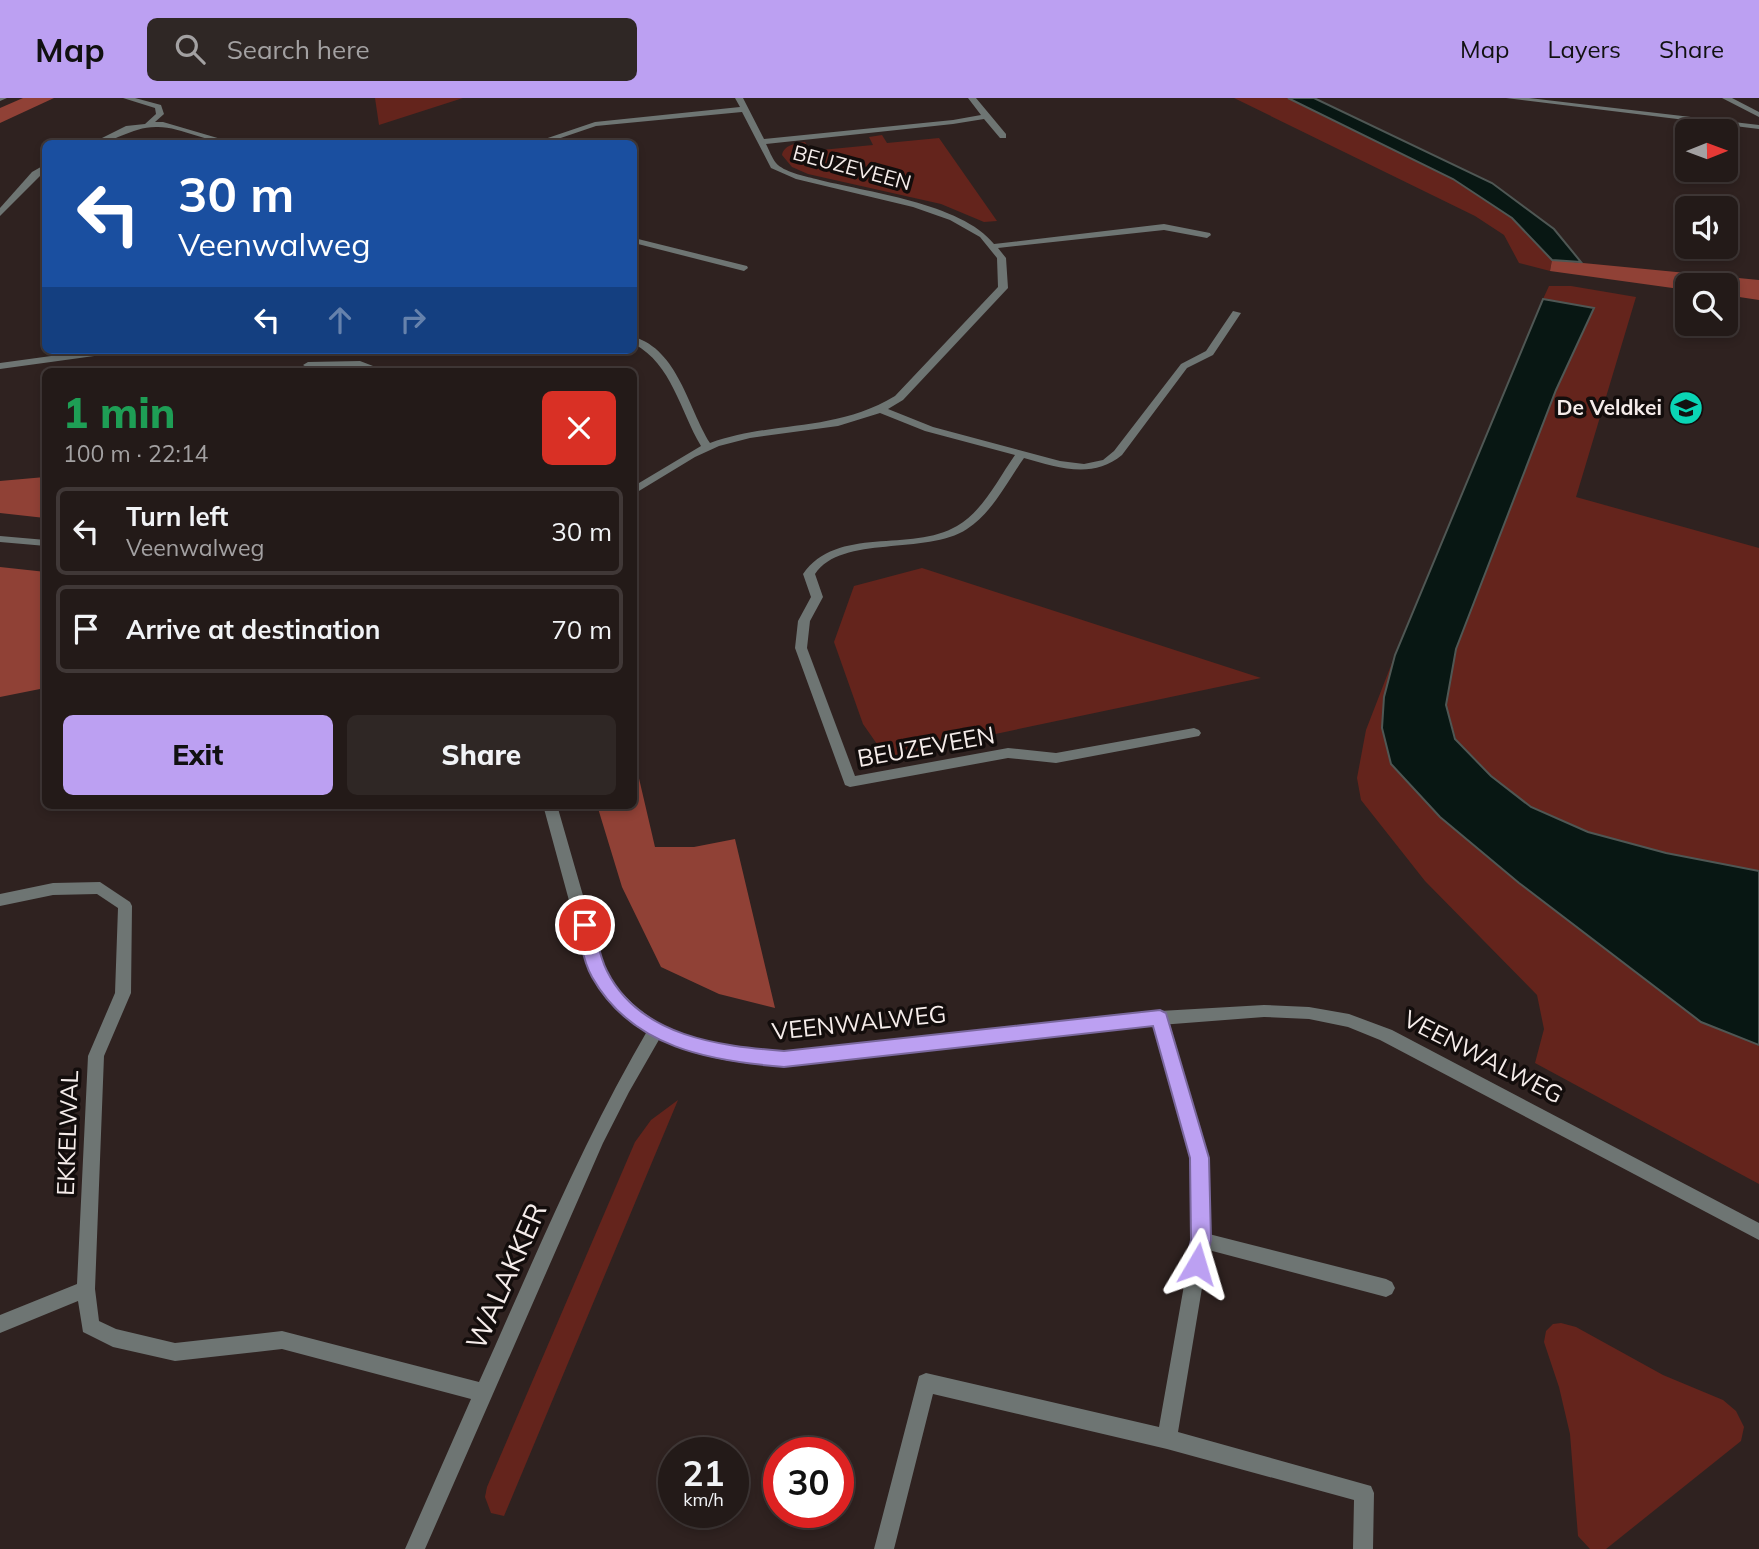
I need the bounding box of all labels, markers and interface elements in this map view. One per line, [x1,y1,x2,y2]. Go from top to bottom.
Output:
search box [147,18,637,81]
text: Map [35,29,105,70]
icon: search [171,30,209,68]
text: Search here [227,33,370,66]
text: Map [1460,34,1509,64]
text: Layers [1547,34,1621,64]
text: Share [1659,34,1724,64]
north arrow [1675,119,1738,182]
map controls [1675,119,1738,336]
street label: BEUZEVEEN [790,139,914,195]
text: 30 m [178,163,294,224]
icon: left [63,168,154,259]
button: sound [1675,196,1738,259]
text: Veenwalweg [178,224,370,264]
button: search [1675,273,1738,336]
icon: left [248,301,286,339]
icon: ahead [321,301,359,339]
icon: right [394,301,432,339]
text: 1 min [63,386,176,439]
school or university icon: De Veldkei [1667,389,1705,427]
button: close [542,391,616,465]
place label: De Veldkei [1557,394,1662,420]
text: 100 m · 22:14 [63,439,208,468]
text: Turn left [126,500,228,533]
icon: left [67,512,105,550]
text: 30 m [551,515,612,548]
text: Veenwalweg [126,533,264,562]
icon: arrive [67,610,105,648]
text: Arrive at destination [126,613,381,646]
text: 70 m [551,613,612,646]
button: Exit [63,715,333,795]
button: Share [347,715,616,795]
street label: BEUZEVEEN [855,719,997,773]
pin [555,895,615,955]
icon: arrive [566,906,604,944]
street label: VEENWALWEG [770,998,947,1046]
street label: VEENWALWEG [1399,1003,1568,1109]
street label: EKKELWAL [50,1070,84,1196]
street label: WALAKKER [458,1197,553,1355]
position arrow [1160,1227,1234,1301]
speed limit sign: 30 [763,1437,854,1528]
text: 21 [682,1451,725,1495]
text: km/h [683,1488,724,1511]

